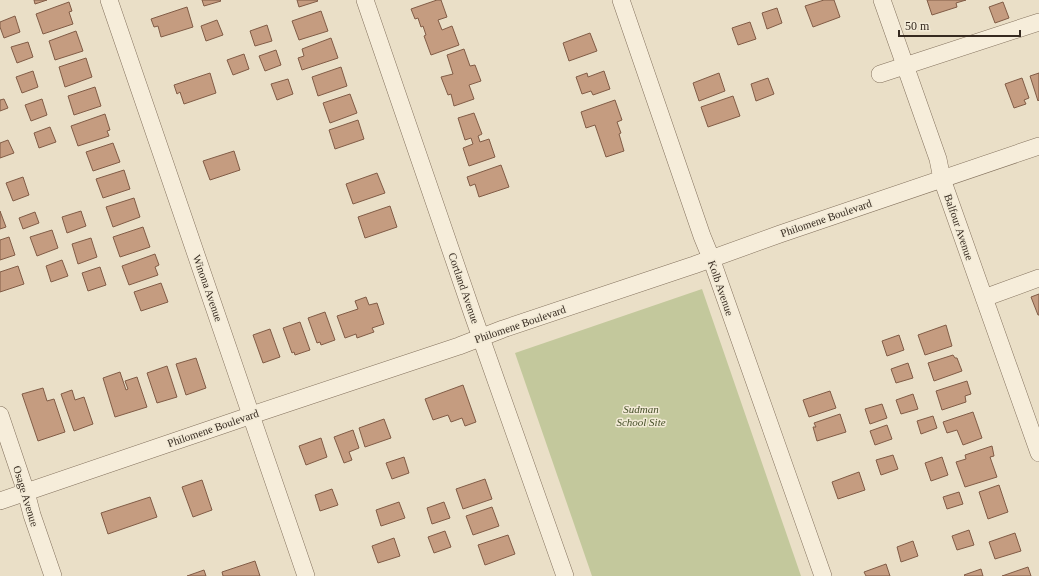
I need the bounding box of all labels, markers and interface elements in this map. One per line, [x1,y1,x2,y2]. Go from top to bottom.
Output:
scale bar [899,12,1020,38]
text: 50 m [905,19,930,33]
street label: Balfour Avenue [942,192,976,262]
street label: Philomene Boulevard [779,197,874,239]
street label: Cortland Avenue [446,251,482,325]
street label: Winona Avenue [191,253,225,323]
street label: Kolb Avenue [706,259,736,317]
street label: Philomene Boulevard [473,303,568,345]
park label: Sudman School Site [616,403,666,428]
street label: Philomene Boulevard [166,407,261,449]
street label: Osage Avenue [11,464,41,528]

